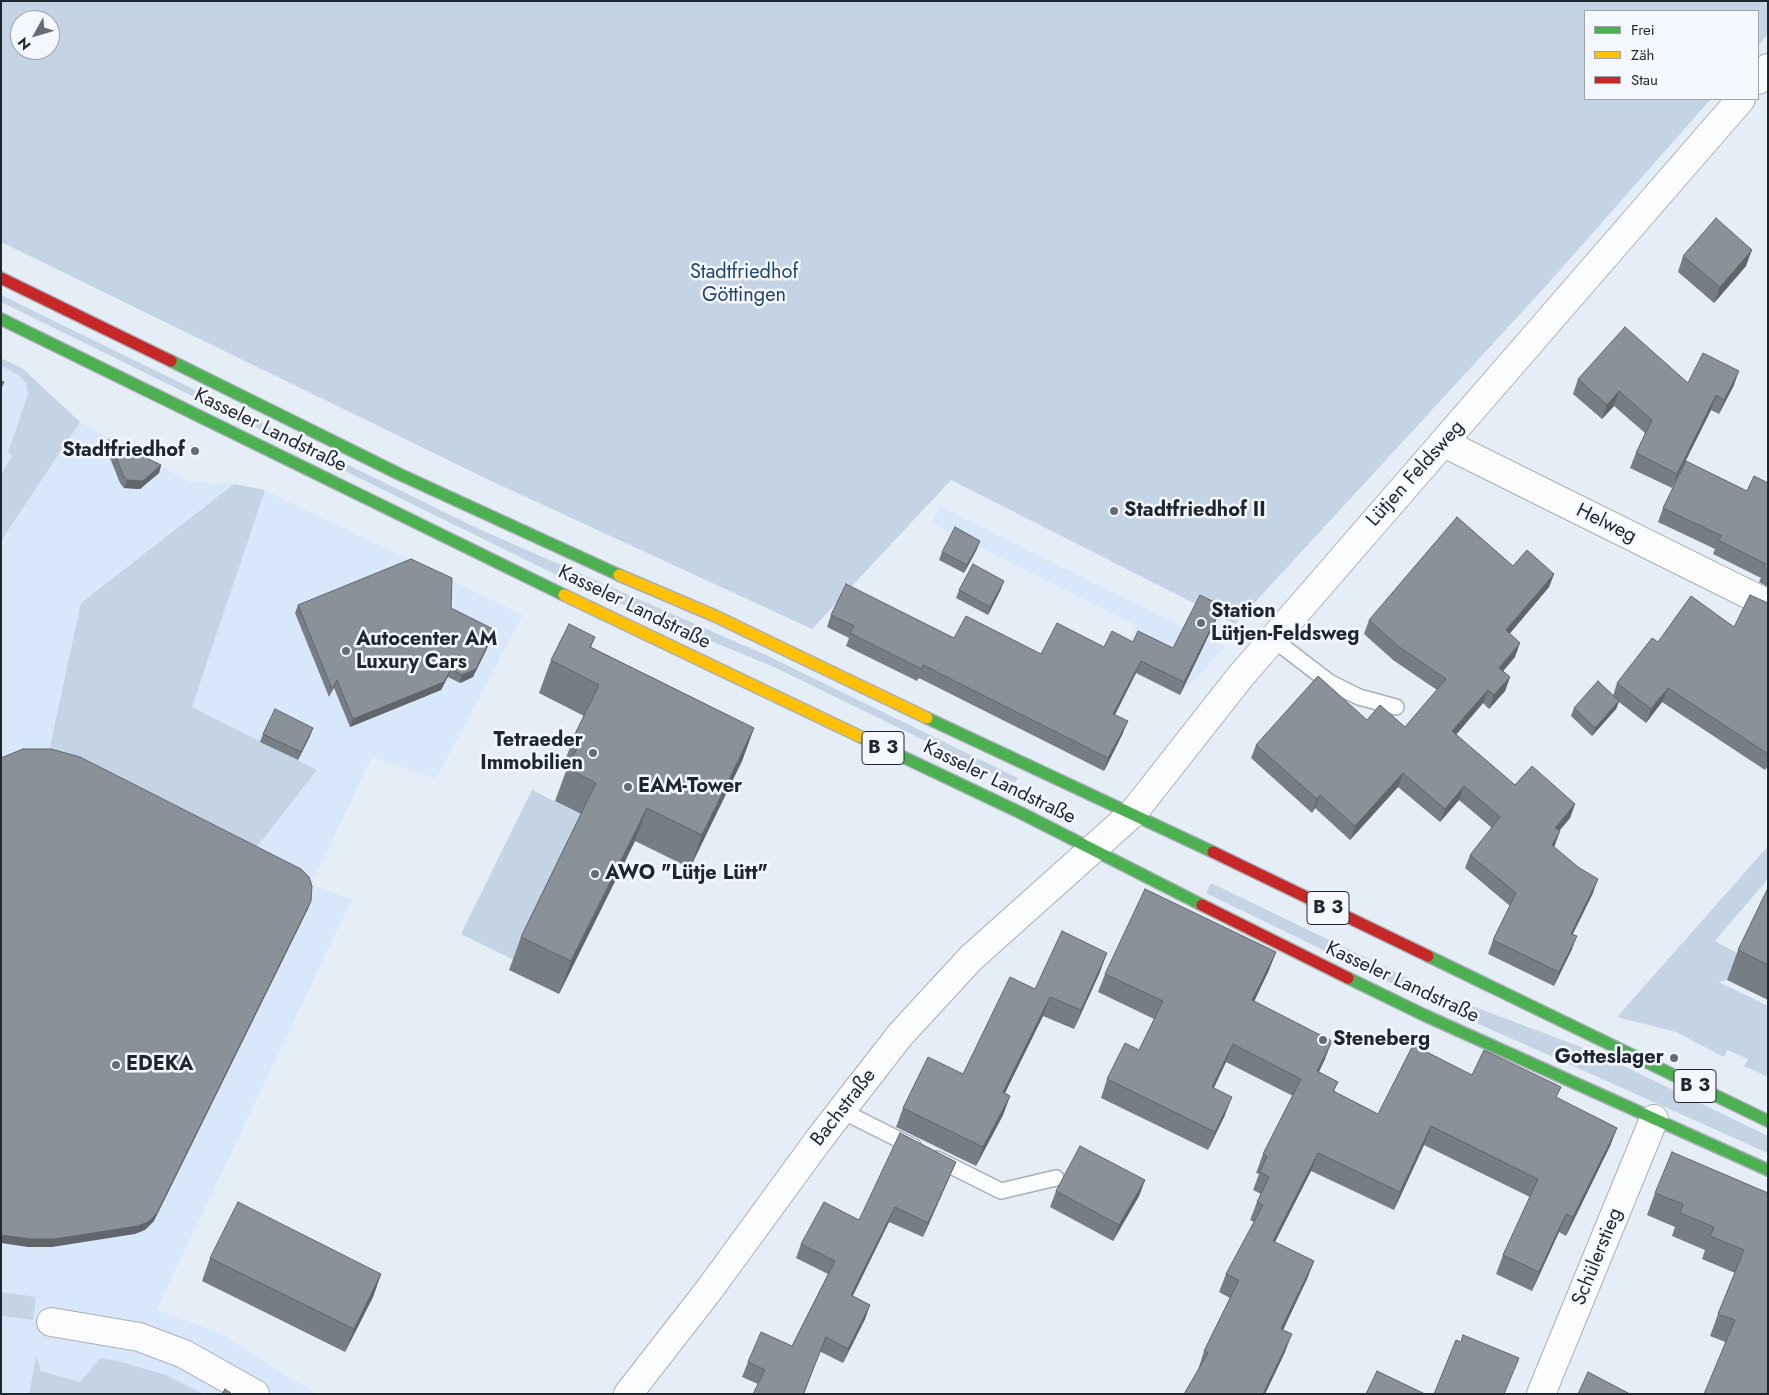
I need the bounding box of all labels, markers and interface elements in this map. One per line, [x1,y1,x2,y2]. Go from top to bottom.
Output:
north arrow [10,10,60,60]
legend [1584,10,1759,100]
text: Frei [1631,19,1655,41]
text: N [13,33,35,54]
text: Zäh [1631,44,1654,66]
text: Stau [1631,69,1658,91]
park label: Stadtfriedhof Göttingen [690,261,798,308]
street label: Kasseler Landstraße [190,384,350,478]
street label: Lütjen Feldsweg [1362,416,1470,532]
place label: Stadtfriedhof [62,439,185,463]
marker: Stadtfriedhof [189,445,201,457]
place label: Stadtfriedhof II [1124,499,1266,523]
street label: Helweg [1572,499,1640,549]
marker: Stadtfriedhof II [1108,505,1120,517]
street label: Kasseler Landstraße [554,561,714,655]
place label: Station Lütjen-Feldsweg [1211,600,1360,647]
marker: Station Lütjen-Feldsweg [1195,617,1207,629]
place label: Autocenter AM Luxury Cars [356,628,497,675]
marker: Autocenter AM Luxury Cars [340,645,352,657]
place label: Tetraeder Immobilien [480,729,583,776]
road number: B 3 [862,731,904,764]
street label: Kasseler Landstraße [919,736,1079,830]
marker: Tetraeder Immobilien [587,747,599,759]
place label: EAM-Tower [638,775,742,799]
marker: EAM-Tower [622,781,634,793]
place label: AWO "Lütje Lütt" [605,862,768,886]
marker: AWO "Lütje Lütt" [589,868,601,880]
road number: B 3 [1307,891,1349,924]
street label: Kasseler Landstraße [1321,937,1483,1029]
place label: Steneberg [1333,1028,1430,1052]
marker: Steneberg [1317,1034,1329,1046]
place label: Gotteslager [1555,1046,1664,1070]
marker: Gotteslager [1668,1052,1680,1064]
place label: EDEKA [126,1053,193,1077]
marker: EDEKA [110,1059,122,1071]
street label: Bachstraße [806,1064,882,1152]
road number: B 3 [1674,1070,1716,1102]
street label: Schülerstieg [1568,1205,1628,1309]

